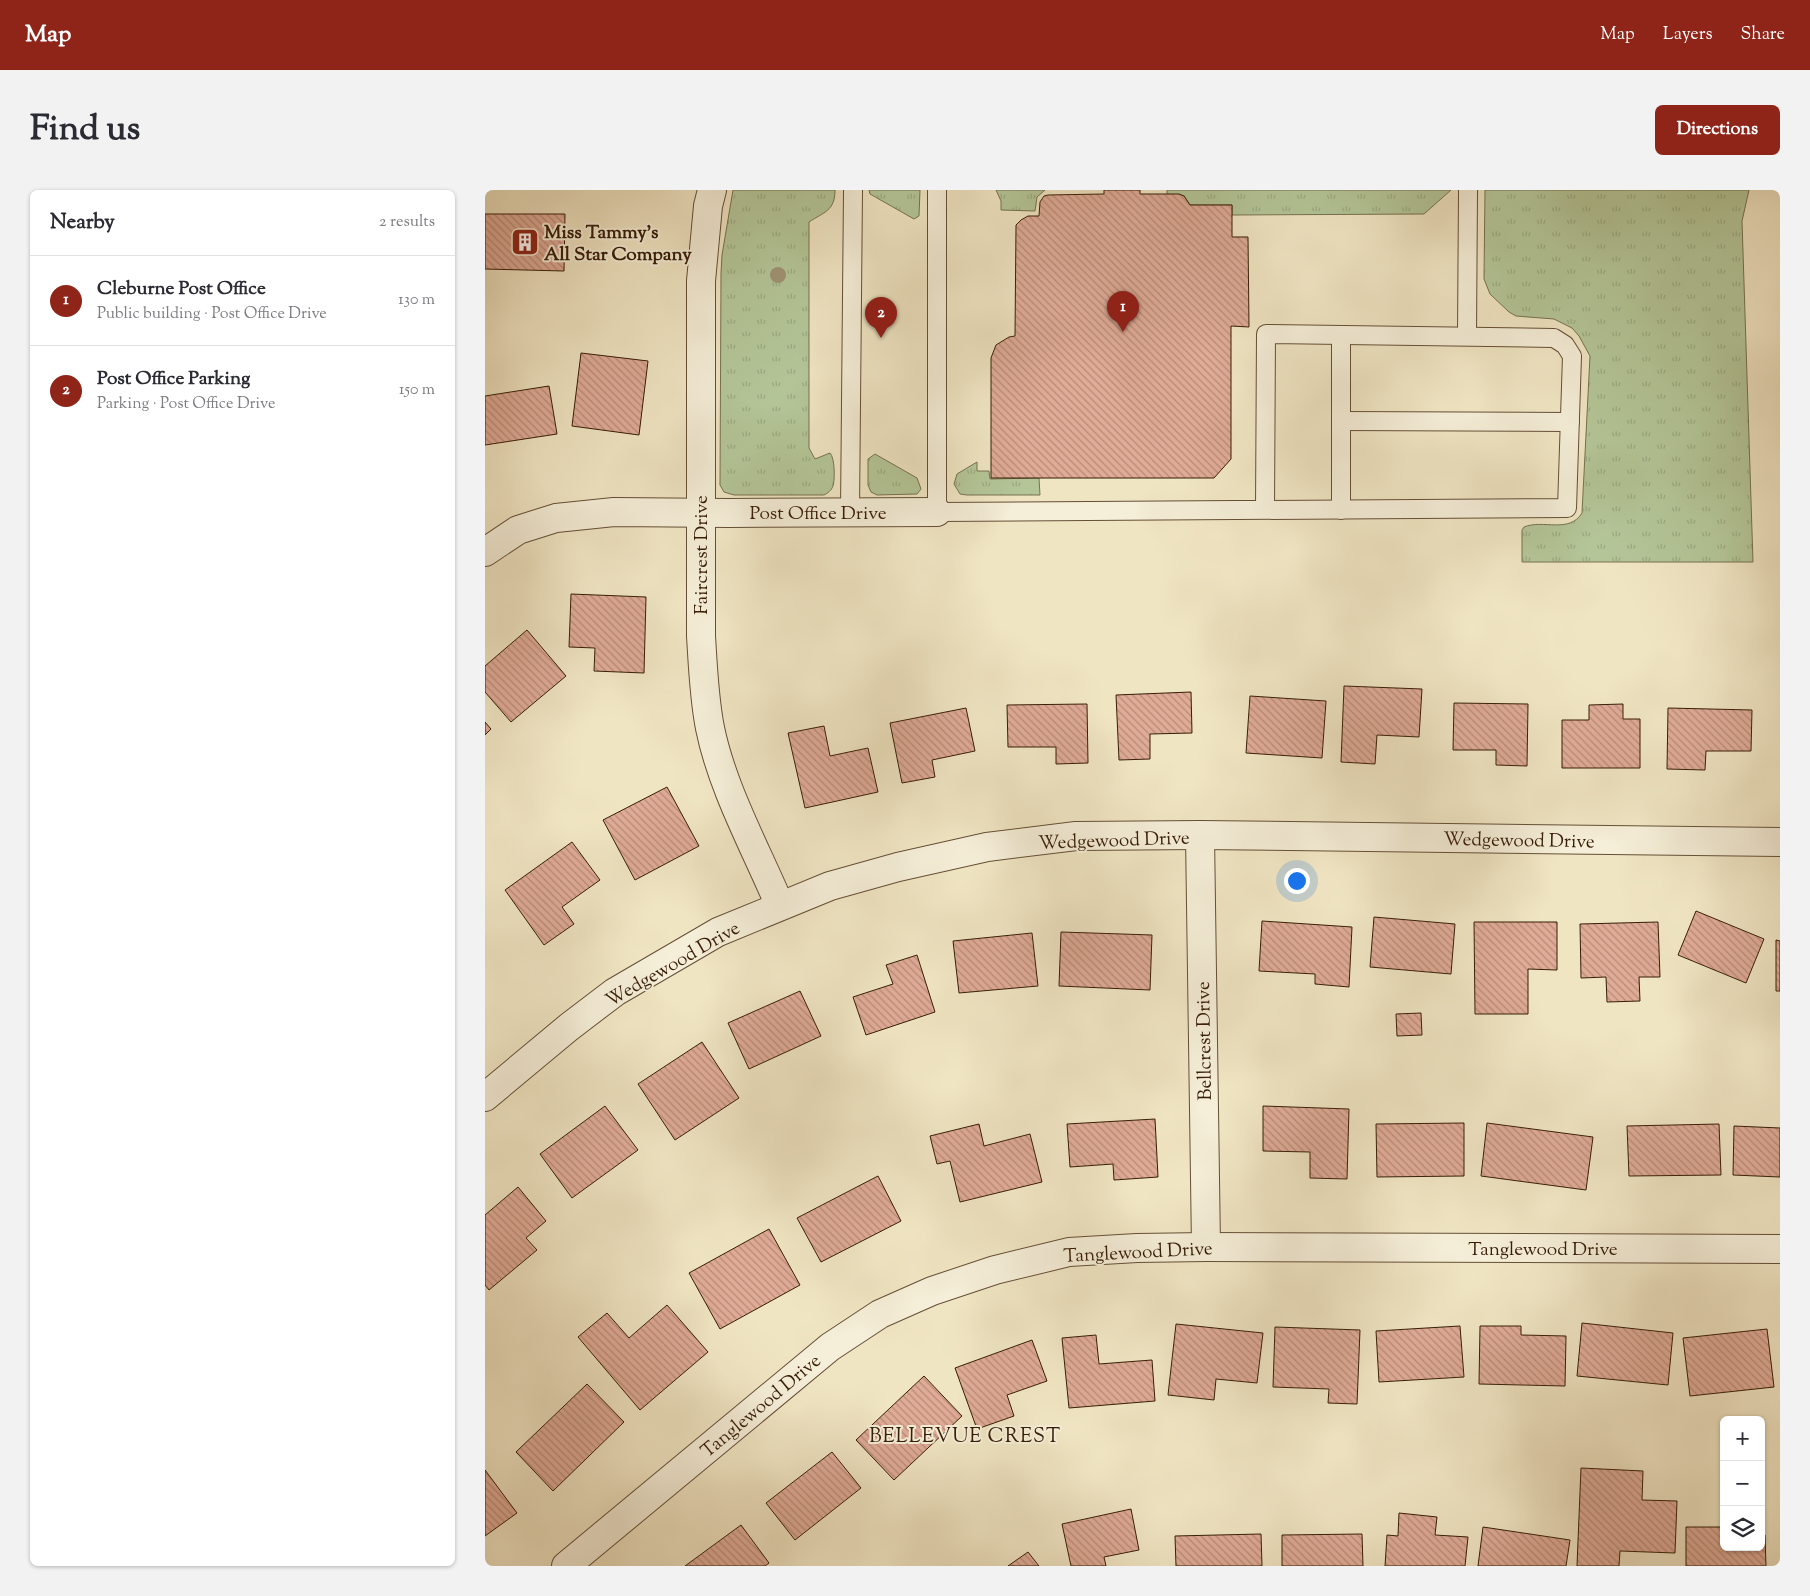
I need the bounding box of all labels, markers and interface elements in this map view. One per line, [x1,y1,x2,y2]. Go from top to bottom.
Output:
text: Map [25,18,71,52]
text: Map [1600,22,1635,48]
text: Layers [1663,22,1713,48]
text: Share [1741,22,1785,48]
text: Find us [30,105,140,156]
button: Directions [1655,105,1780,155]
text: Nearby [50,208,115,238]
text: 2 results [379,211,435,234]
place label: Miss Tammy's All Star Company [544,220,692,269]
building icon: Miss Tammy's All Star Company [510,227,540,257]
text: Cleburne Post Office [97,276,266,303]
text: 1 [63,289,69,312]
text: 130 m [398,289,435,312]
pin: 1 [1107,291,1139,332]
pin: 2 [865,297,897,338]
text: Public building · Post Office Drive [97,303,327,326]
text: Post Office Parking [97,366,250,393]
text: 2 [62,379,70,402]
text: 150 m [399,379,435,402]
text: Parking · Post Office Drive [97,393,275,416]
street label: Faircrest Drive [689,495,716,615]
street label: Post Office Drive [750,501,887,528]
street label: Wedgewood Drive [1038,825,1190,858]
street label: Wedgewood Drive [1443,827,1595,856]
your location [1284,868,1310,894]
street label: Wedgewood Drive [601,916,746,1015]
street label: Bellcrest Drive [1191,981,1220,1101]
street label: Tanglewood Drive [1063,1236,1214,1271]
street label: Tanglewood Drive [1468,1237,1618,1264]
street label: Tanglewood Drive [696,1348,828,1465]
map controls [1720,1416,1765,1551]
button: + [1720,1416,1765,1461]
district label: BELLEVUE CREST [869,1423,1061,1452]
button: − [1720,1461,1765,1506]
button: layers [1720,1506,1765,1551]

